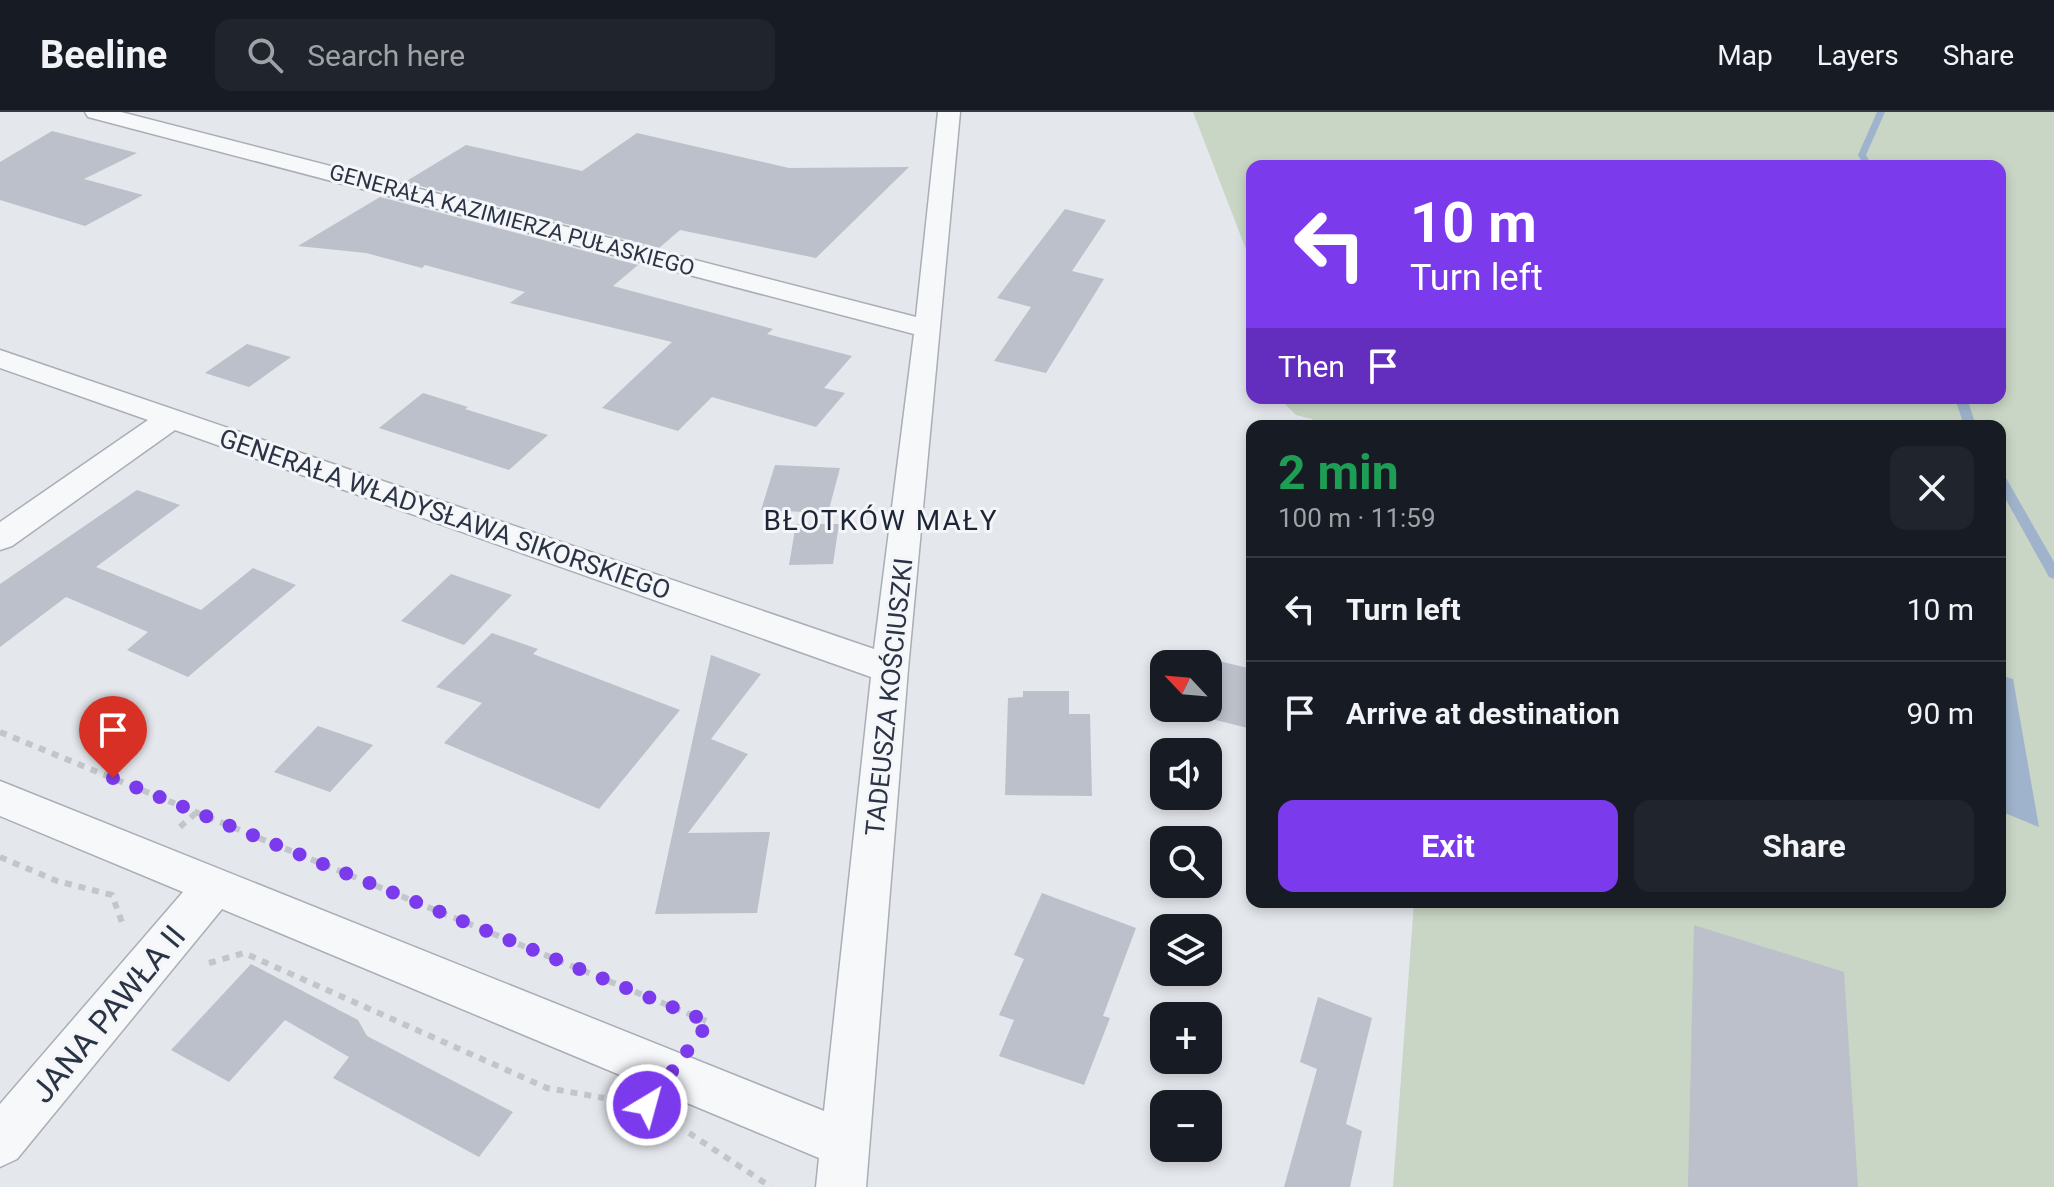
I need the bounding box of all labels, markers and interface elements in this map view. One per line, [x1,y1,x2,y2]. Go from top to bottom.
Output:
search box [215,19,775,91]
text: Beeline [40,33,167,77]
icon: search [243,33,287,77]
text: Search here [307,38,465,73]
text: Map [1717,39,1773,72]
text: Layers [1817,39,1899,72]
text: Share [1943,39,2014,72]
street label: GENERAŁA KAZIMIERZA PUŁASKIEGO [327,159,697,281]
text: 10 m [1410,190,1537,256]
icon: left [1278,192,1382,296]
text: Turn left [1410,257,1543,299]
icon: arrive [1361,344,1405,388]
text: Then [1278,349,1345,384]
street label: GENERAŁA WŁADYSŁAWA SIKORSKIEGO [215,422,675,606]
text: 2 min [1278,444,1399,501]
button: close [1890,446,1974,530]
text: 100 m · 11:59 [1278,503,1436,533]
district label: BŁOTKÓW MAŁY [763,504,999,537]
street label: TADEUSZA KOŚCIUSZKI [859,557,919,837]
icon: left [1278,587,1322,631]
text: Turn left [1346,592,1461,627]
text: 10 m [1907,592,1974,627]
north arrow [1150,650,1222,722]
map controls [1150,650,1222,1162]
icon: arrive [1278,691,1322,735]
pin [79,696,147,778]
text: Arrive at destination [1346,696,1620,731]
text: 90 m [1907,696,1974,731]
icon: arrive [91,708,135,752]
button: sound [1150,738,1222,810]
button: Exit [1278,800,1618,892]
button: Share [1634,800,1974,892]
button: search [1150,826,1222,898]
button: layers [1150,914,1222,986]
street label: JANA PAWŁA II [23,918,193,1110]
button: + [1150,1002,1222,1074]
position arrow [605,1063,689,1147]
button: − [1150,1090,1222,1162]

